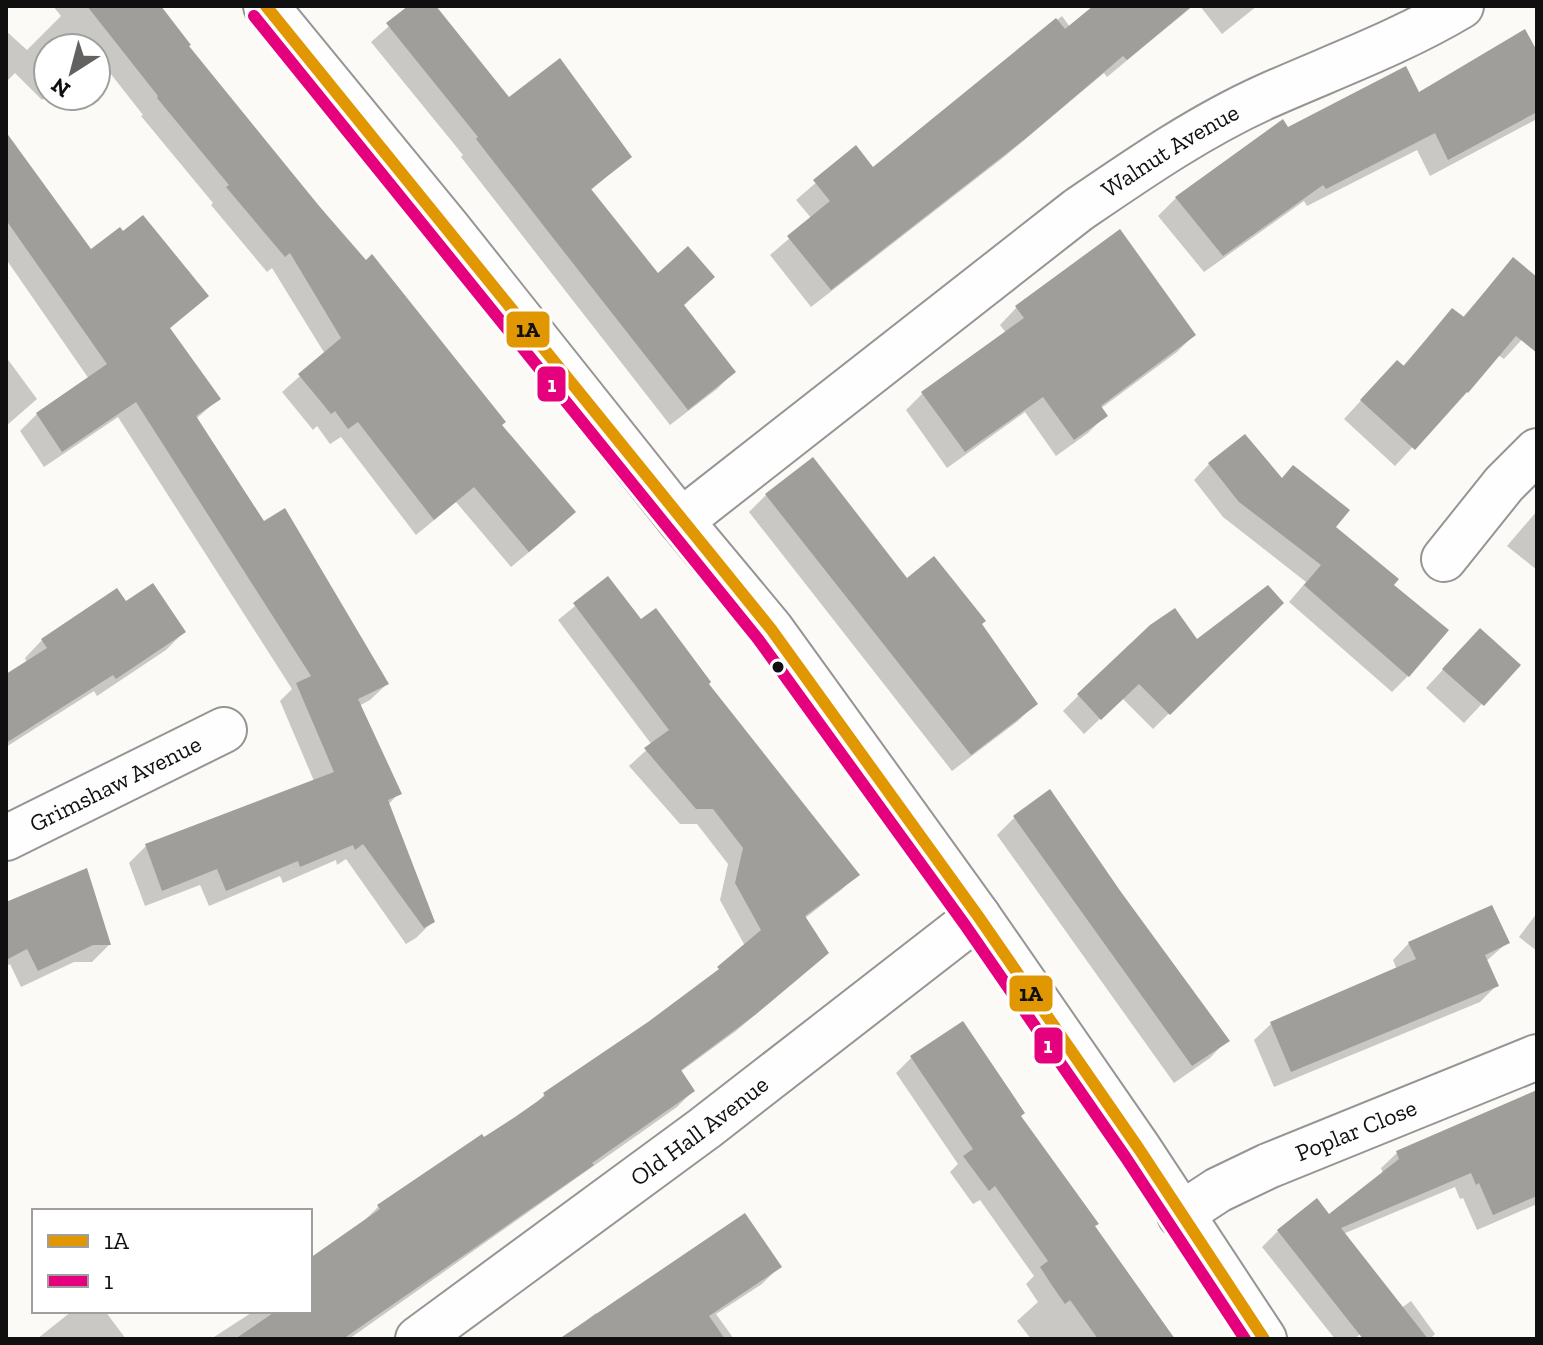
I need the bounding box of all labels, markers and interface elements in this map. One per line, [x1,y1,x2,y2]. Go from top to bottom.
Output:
north arrow [32,32,112,112]
text: N [46,72,75,104]
street label: Walnut Avenue [1096,97,1244,204]
line badge: 1A [505,310,551,349]
text: 1A [516,316,541,343]
line badge: 1 [536,365,567,403]
text: 1 [548,371,557,398]
unlabelled marker [770,659,786,675]
street label: Grimshaw Avenue [24,729,206,838]
line badge: 1A [1008,974,1054,1013]
text: 1A [1019,980,1044,1007]
line badge: 1 [1033,1026,1064,1065]
text: 1 [1044,1032,1053,1059]
street label: Old Hall Avenue [625,1069,774,1192]
street label: Poplar Close [1291,1092,1421,1167]
legend [32,1209,312,1313]
text: 1A [104,1226,129,1255]
text: 1 [104,1266,113,1295]

